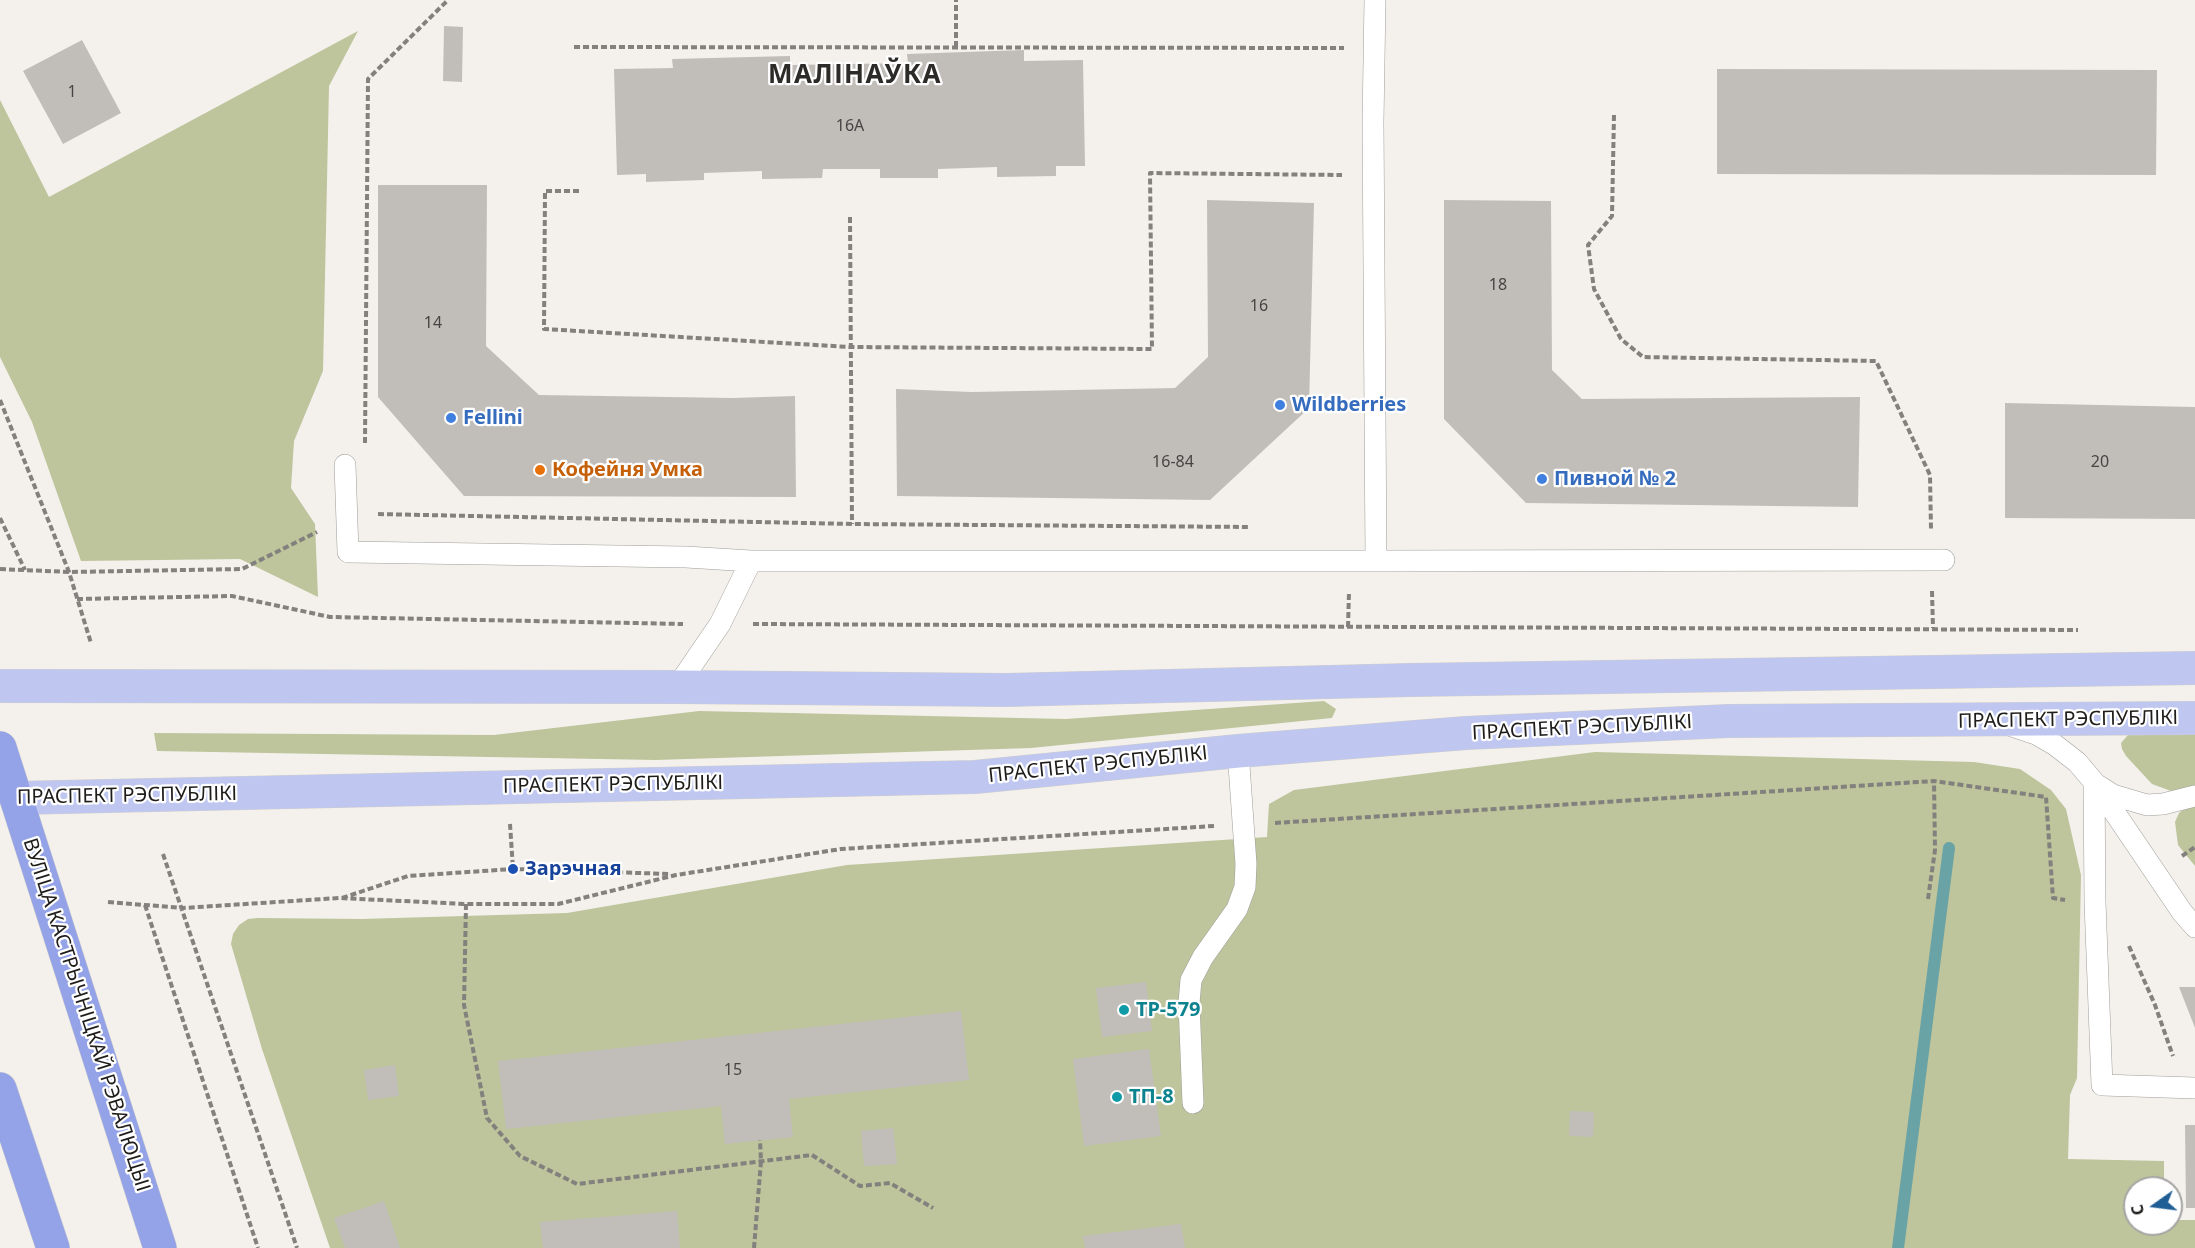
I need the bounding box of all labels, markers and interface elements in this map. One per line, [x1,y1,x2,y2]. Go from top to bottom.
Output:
district label: МАЛІНАЎКА [768,60,942,92]
house number: 1 [67,82,77,102]
house number: 16А [836,116,864,136]
house number: 18 [1489,275,1507,295]
house number: 16 [1250,296,1268,316]
house number: 14 [424,313,442,333]
place label: Wildberries [1292,393,1406,417]
marker: Wildberries [1273,398,1287,412]
place label: Fellini [463,406,523,430]
marker: Fellini [444,411,458,425]
house number: 16-84 [1152,452,1194,472]
house number: 20 [2091,452,2109,472]
place label: Кофейня Умка [552,458,703,482]
marker: Кофейня Умка [533,463,547,477]
place label: Пивной № 2 [1554,467,1676,491]
marker: Пивной № 2 [1535,472,1549,486]
street label: ПРАСПЕКТ РЭСПУБЛІКІ [1958,706,2178,734]
street label: ПРАСПЕКТ РЭСПУБЛІКІ [1471,710,1693,746]
street label: ПРАСПЕКТ РЭСПУБЛІКІ [987,742,1209,788]
street label: ПРАСПЕКТ РЭСПУБЛІКІ [503,771,723,799]
street label: ПРАСПЕКТ РЭСПУБЛІКІ [17,782,237,810]
street label: ВУЛІЦА КАСТРЫЧНІЦКАЙ РЭВАЛЮЦЫІ [17,835,155,1195]
place label: Зарэчная [525,857,622,881]
marker: Зарэчная [506,862,520,876]
place label: ТР-579 [1136,998,1201,1022]
marker: ТР-579 [1117,1003,1131,1017]
house number: 15 [724,1060,742,1080]
place label: ТП-8 [1129,1085,1174,1109]
marker: ТП-8 [1110,1090,1124,1104]
north arrow [2123,1176,2183,1236]
text: С [2126,1202,2149,1218]

